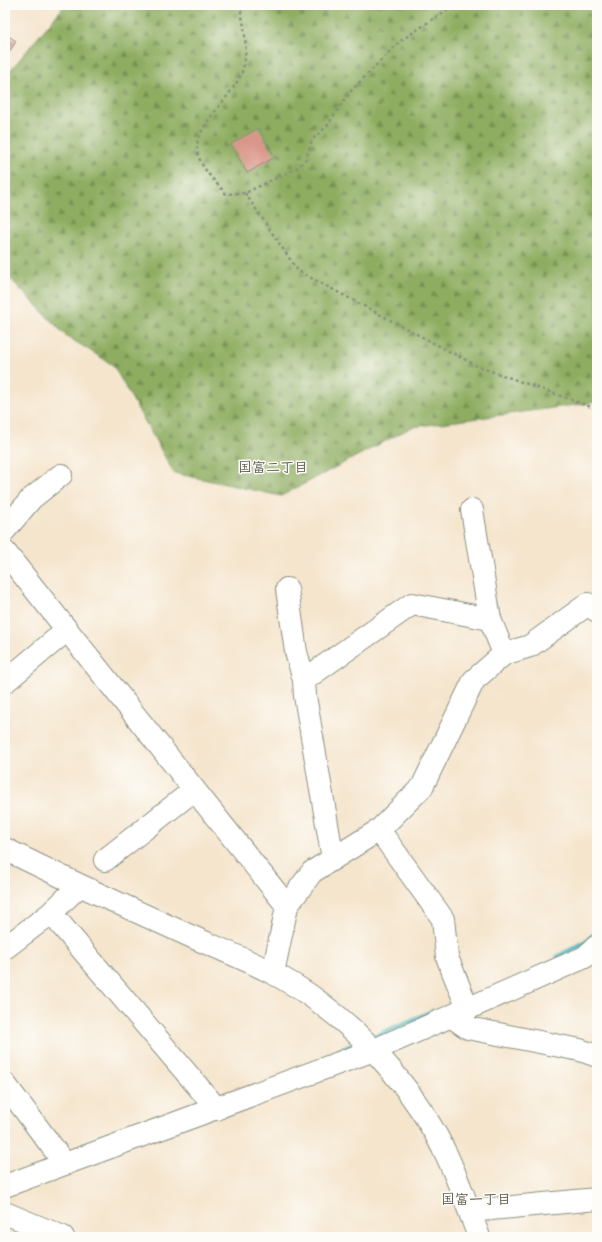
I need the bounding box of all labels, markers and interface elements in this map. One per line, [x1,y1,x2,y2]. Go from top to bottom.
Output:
district label: 国富二丁目 [238,457,308,479]
district label: 国富一丁目 [441,1189,511,1211]

